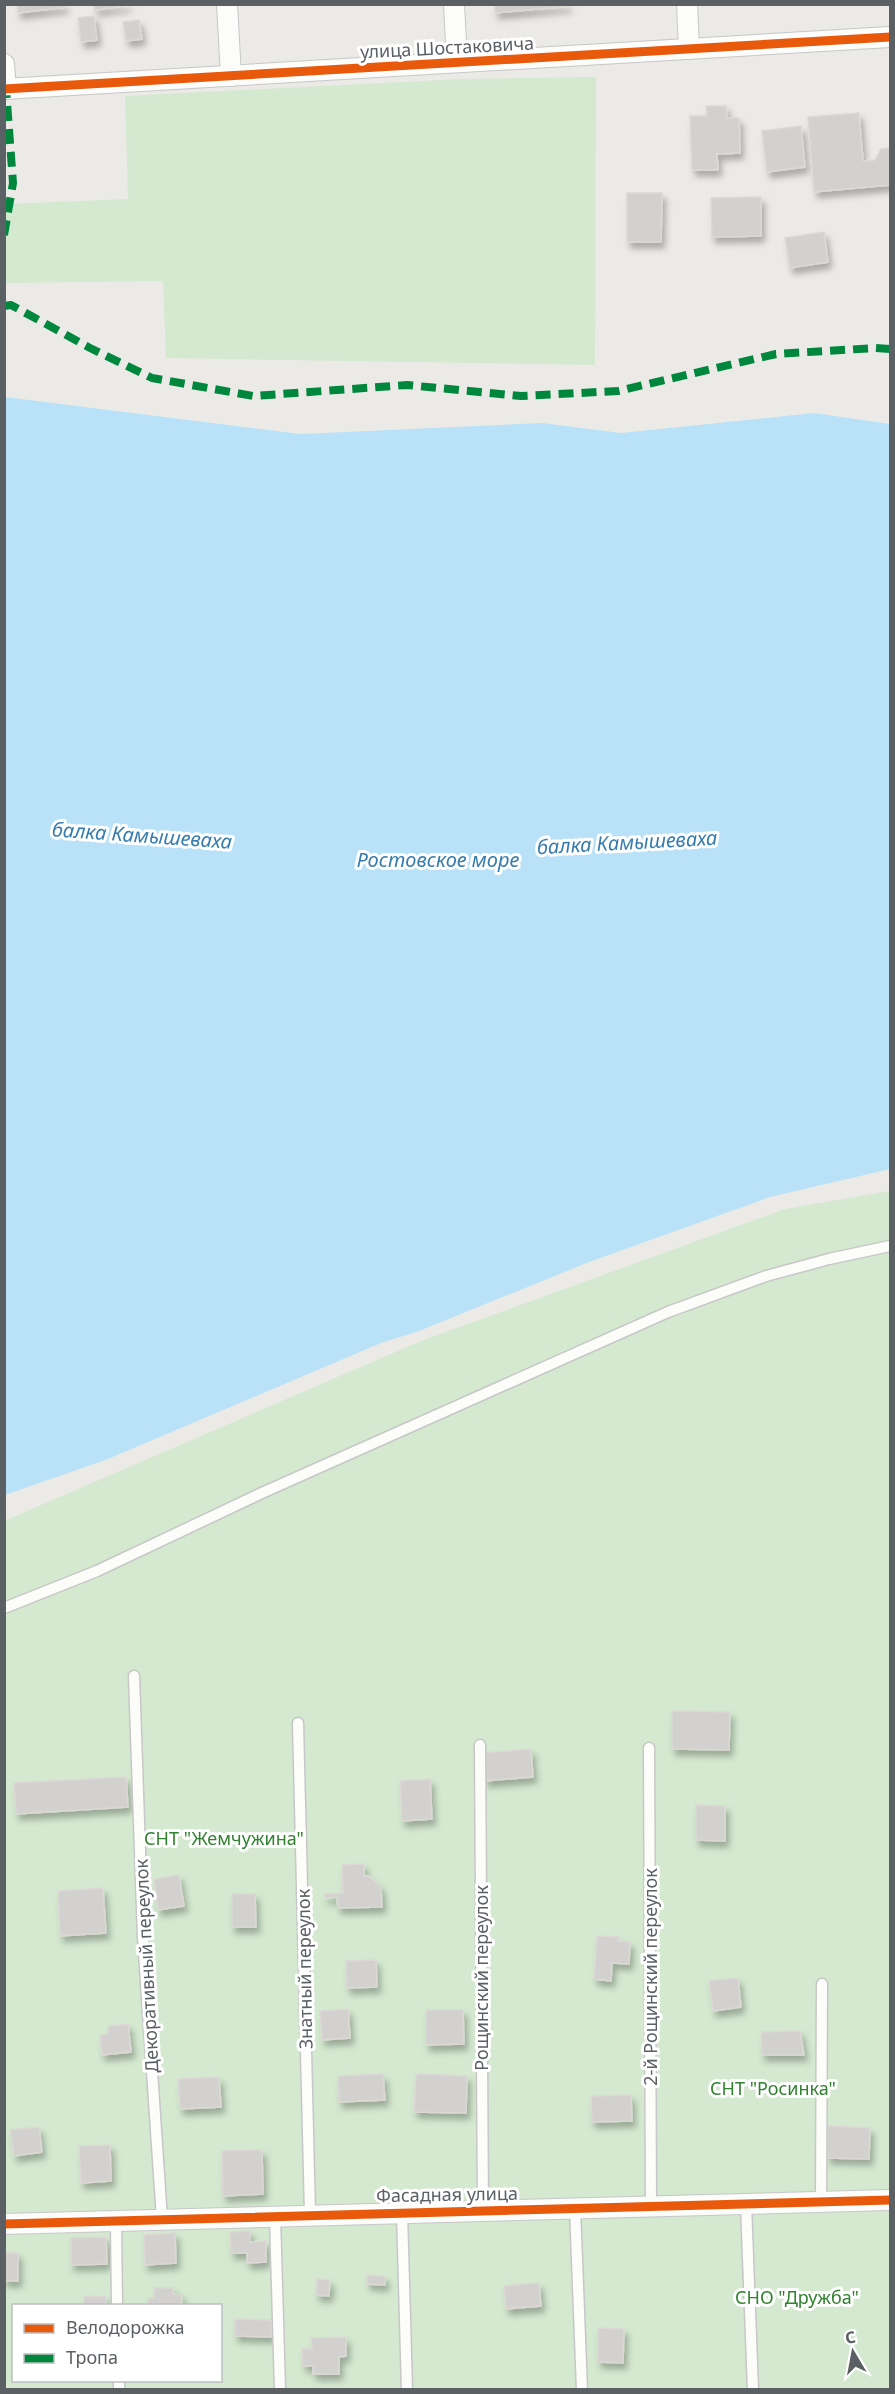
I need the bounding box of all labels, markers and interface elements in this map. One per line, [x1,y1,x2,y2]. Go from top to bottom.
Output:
street label: улица Шостаковича [359,30,535,64]
water label: балка Камышеваха [51,815,233,855]
water label: балка Камышеваха [536,824,718,860]
water label: Ростовское море [357,846,519,873]
park label: СНТ "Жемчужина" [144,1826,304,1850]
street label: Декоративный переулок [128,1858,164,2074]
street label: 2-й Рощинский переулок [638,1868,662,2086]
street label: Рощинский переулок [469,1885,493,2071]
street label: Знатный переулок [291,1888,317,2049]
park label: СНТ "Росинка" [710,2076,836,2100]
street label: Фасадная улица [376,2181,518,2207]
park label: СНО "Дружба" [735,2285,859,2309]
legend [12,2304,222,2382]
text: Велодорожка [66,2315,184,2339]
north arrow [823,2322,883,2382]
text: С [843,2325,857,2349]
text: Тропа [66,2345,118,2369]

